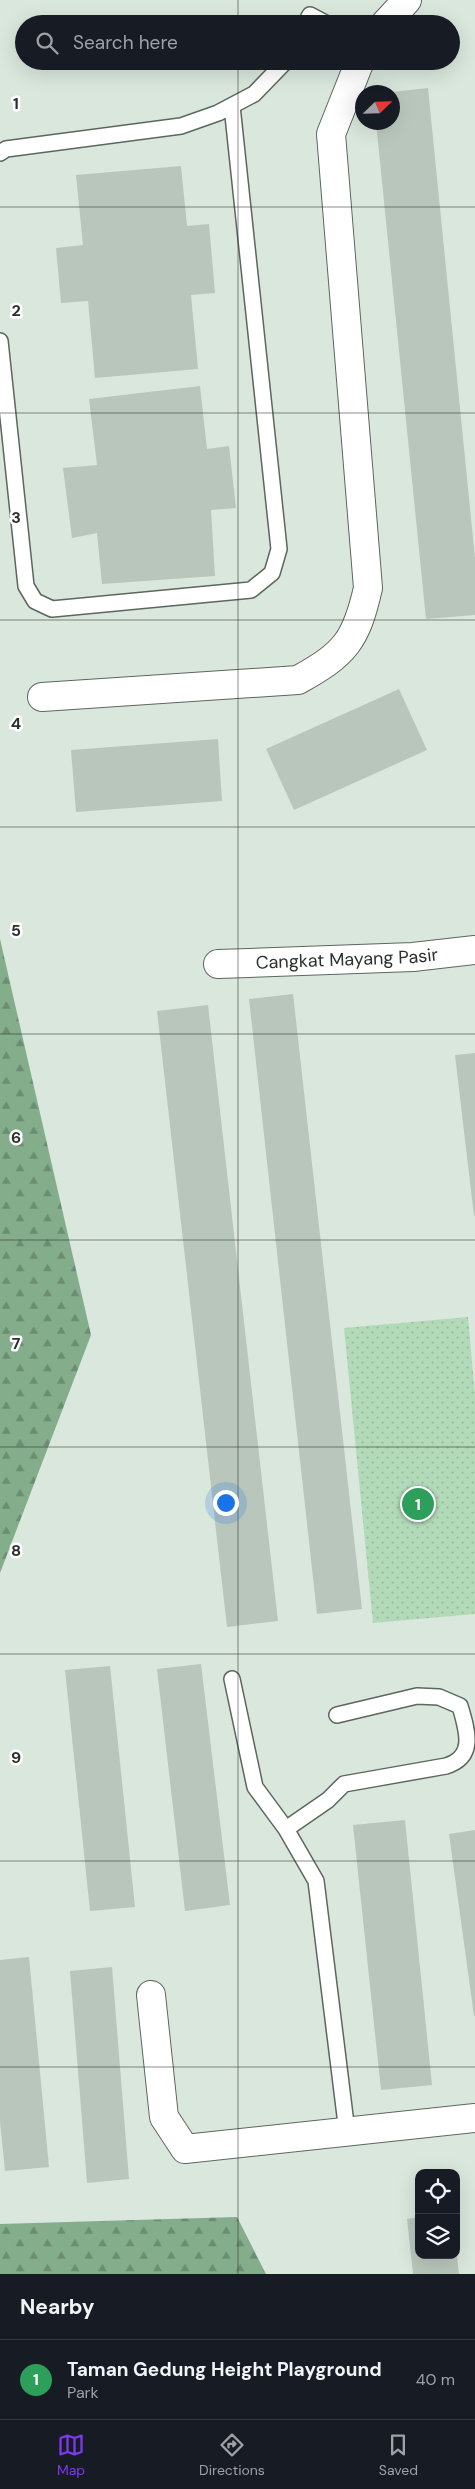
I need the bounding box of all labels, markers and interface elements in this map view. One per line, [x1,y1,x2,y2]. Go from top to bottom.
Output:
search box [15,15,460,70]
icon: search [33,29,61,57]
text: Search here [73,30,178,55]
north arrow [355,85,400,130]
text: 1 [13,93,19,114]
text: 2 [11,300,21,321]
text: 3 [11,507,21,528]
text: 4 [11,713,21,734]
text: 5 [11,920,21,941]
street label: Cangkat Mayang Pasir [255,942,440,975]
text: 6 [11,1127,21,1148]
text: 7 [12,1333,21,1354]
pin: 1 [402,1485,434,1523]
your location [213,1490,239,1516]
text: 8 [11,1540,21,1561]
text: 9 [11,1747,21,1768]
map controls [415,2169,460,2259]
button: locate [415,2169,460,2214]
button: layers [415,2214,460,2259]
text: Nearby [20,2293,94,2321]
text: Taman Gedung Height Playground [67,2357,382,2382]
text: 1 [33,2369,39,2390]
text: 40 m [416,2369,455,2390]
text: Park [67,2382,99,2403]
tab: Map [57,2431,85,2479]
tab: Directions [199,2431,265,2479]
tab: Saved [379,2431,418,2479]

